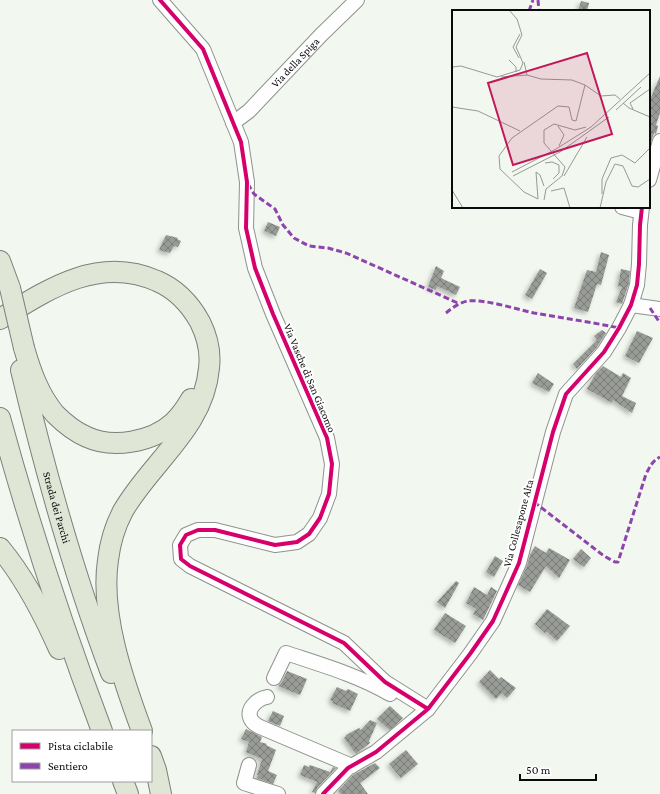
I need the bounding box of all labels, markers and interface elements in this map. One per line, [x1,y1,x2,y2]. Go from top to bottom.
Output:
inset map [452,10,650,208]
street label: Via della Spiga [269,35,321,90]
street label: Via Vasche di San Giacomo [282,322,339,435]
street label: Strada dei Parchi [41,470,73,545]
street label: Via Collesapone Alta [501,478,536,568]
legend [12,730,152,782]
text: Pista ciclabile [48,739,113,753]
scale bar [520,756,596,782]
text: Sentiero [48,759,88,773]
text: 50 m [526,763,551,777]

